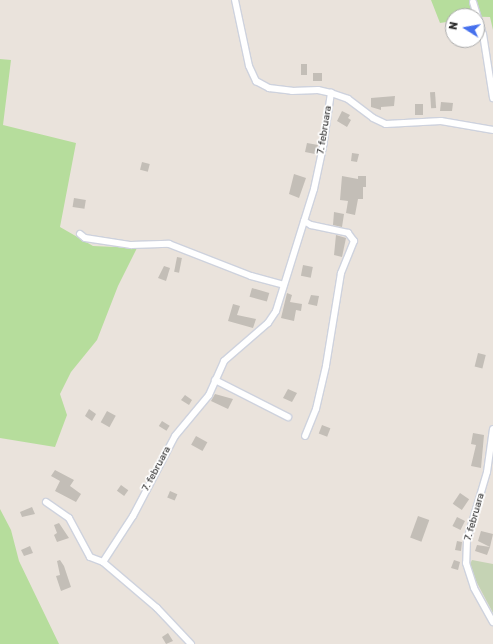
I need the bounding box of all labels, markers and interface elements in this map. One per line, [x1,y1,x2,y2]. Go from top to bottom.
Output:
north arrow [445,8,485,48]
text: N [447,21,461,31]
street label: 7. februara [315,105,335,155]
street label: 7. februara [140,444,174,494]
street label: 7. februara [462,492,488,542]

